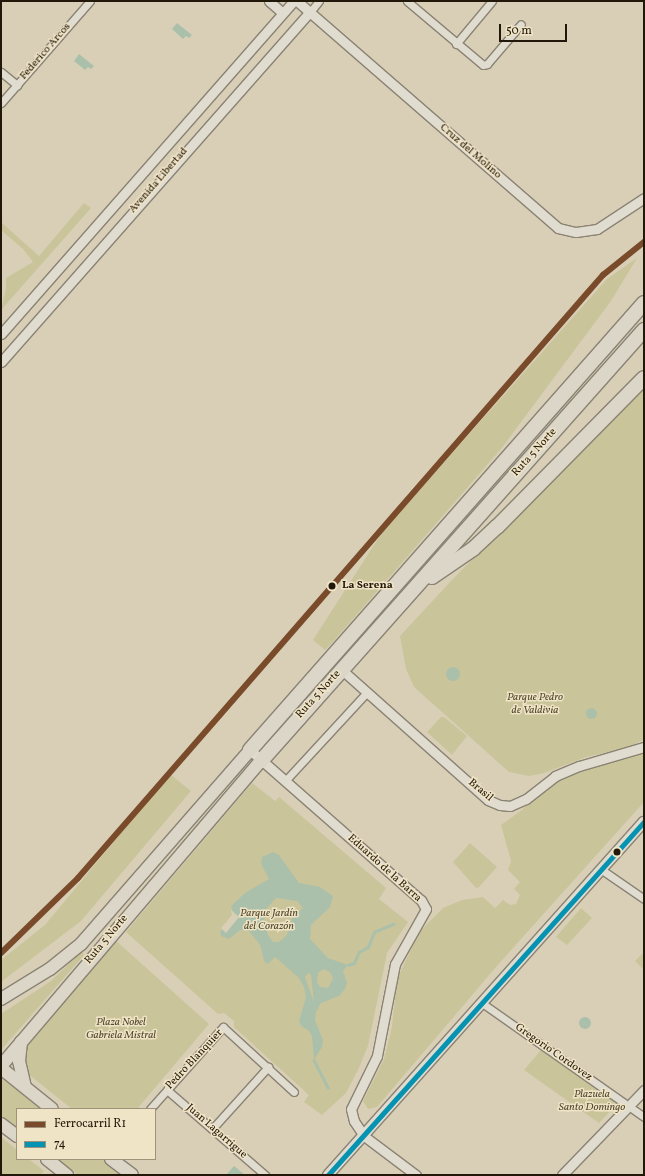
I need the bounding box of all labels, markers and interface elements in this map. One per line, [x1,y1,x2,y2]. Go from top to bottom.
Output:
scale bar [501,16,569,42]
street label: Federico Arcos [18,21,74,83]
text: 50 m [506,23,532,39]
street label: Cruz del Molino [436,122,504,182]
street label: Avenida Libertad [127,145,191,217]
street label: Ruta 5 Norte [510,426,560,480]
marker: La Serena [325,579,339,593]
place label: La Serena [342,579,393,593]
street label: Ruta 5 Norte [294,668,344,722]
park label: Parque Pedro de Valdivia [507,692,563,718]
street label: Brasil [465,777,495,805]
street label: Eduardo de la Barra [344,832,424,906]
unlabelled marker [612,847,622,857]
park label: Parque Jardín del Corazón [240,908,298,934]
street label: Ruta 5 Norte [83,913,131,967]
park label: Plaza Nobel Gabriela Mistral [86,1017,156,1043]
street label: Gregorio Cordovez [512,1021,594,1085]
street label: Pedro Blanquier [164,1027,226,1093]
park label: Plazuela Santo Domingo [559,1089,625,1115]
street label: Juan Lagarrigue [183,1102,249,1162]
legend [16,1108,156,1160]
text: Ferrocarril R1 [54,1116,126,1132]
text: 74 [54,1136,66,1152]

